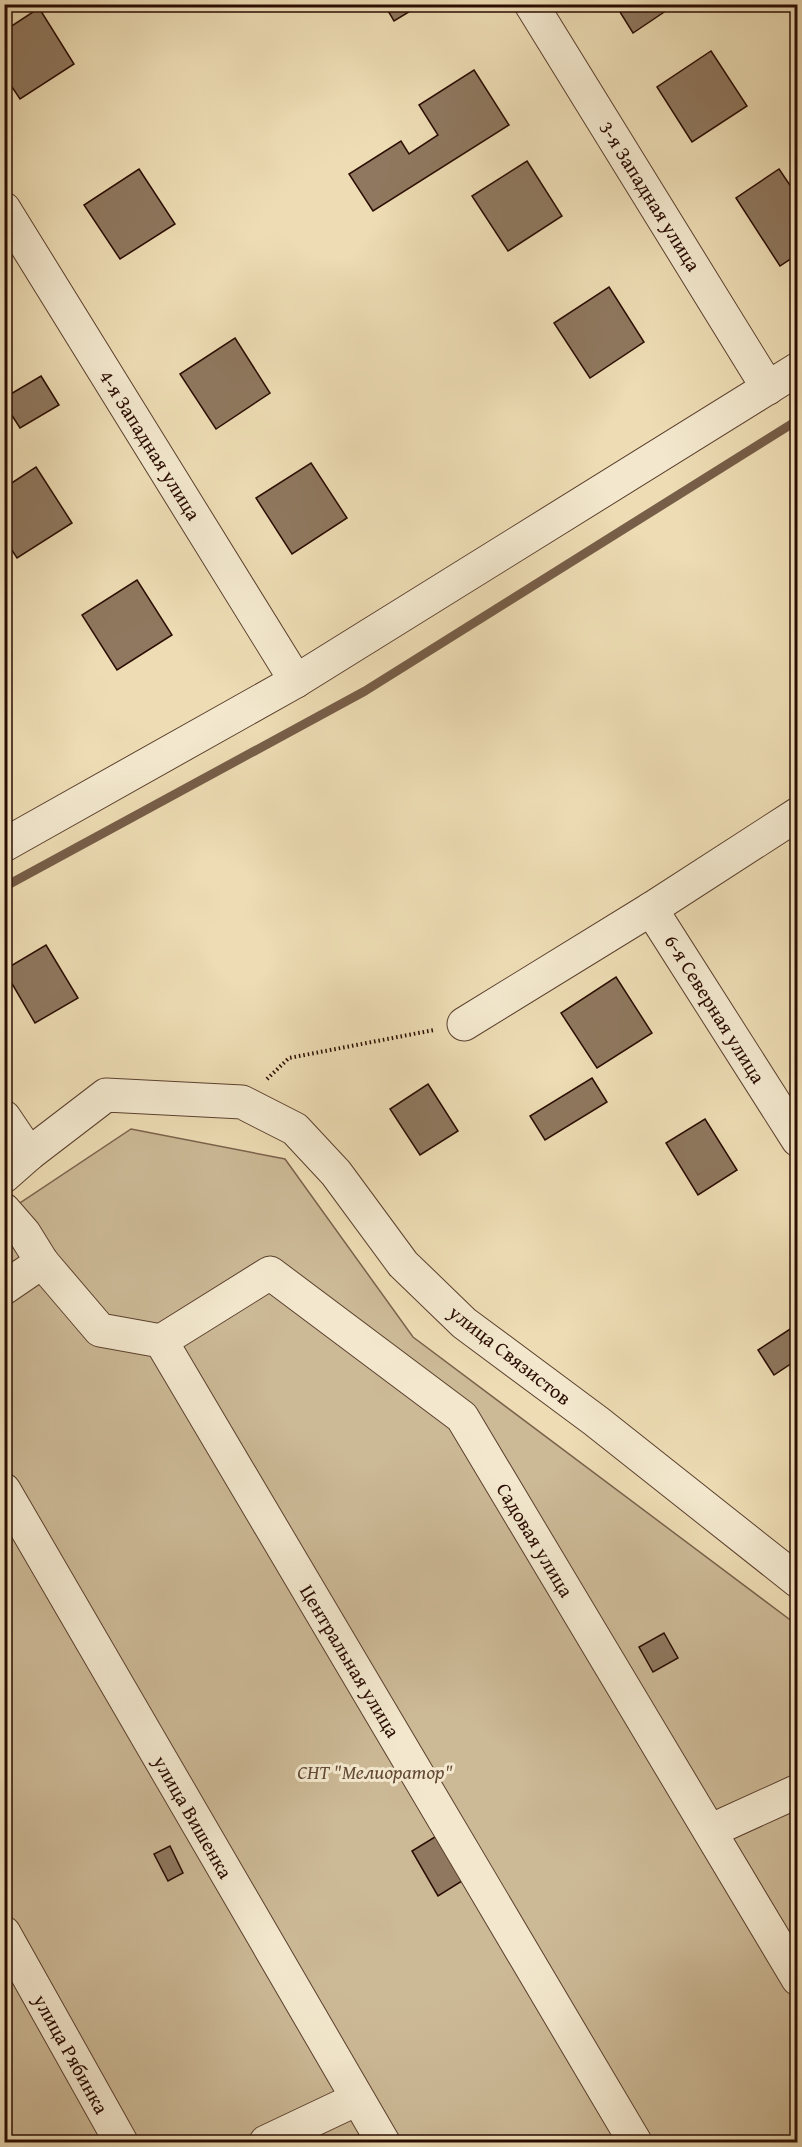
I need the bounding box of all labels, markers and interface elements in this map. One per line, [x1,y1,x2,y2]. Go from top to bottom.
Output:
street label: 3-я Западная улица [593,115,709,277]
street label: 4-я Западная улица [93,364,209,526]
street label: 6-я Северная улица [658,929,773,1089]
street label: улица Связистов [442,1297,578,1412]
street label: Садовая улица [490,1477,581,1603]
street label: Центральная улица [293,1579,408,1743]
street label: улица Вишенка [146,1749,241,1884]
park label: СНТ "Мелиоратор" [297,1757,453,1786]
street label: улица Рябинка [26,1988,117,2119]

